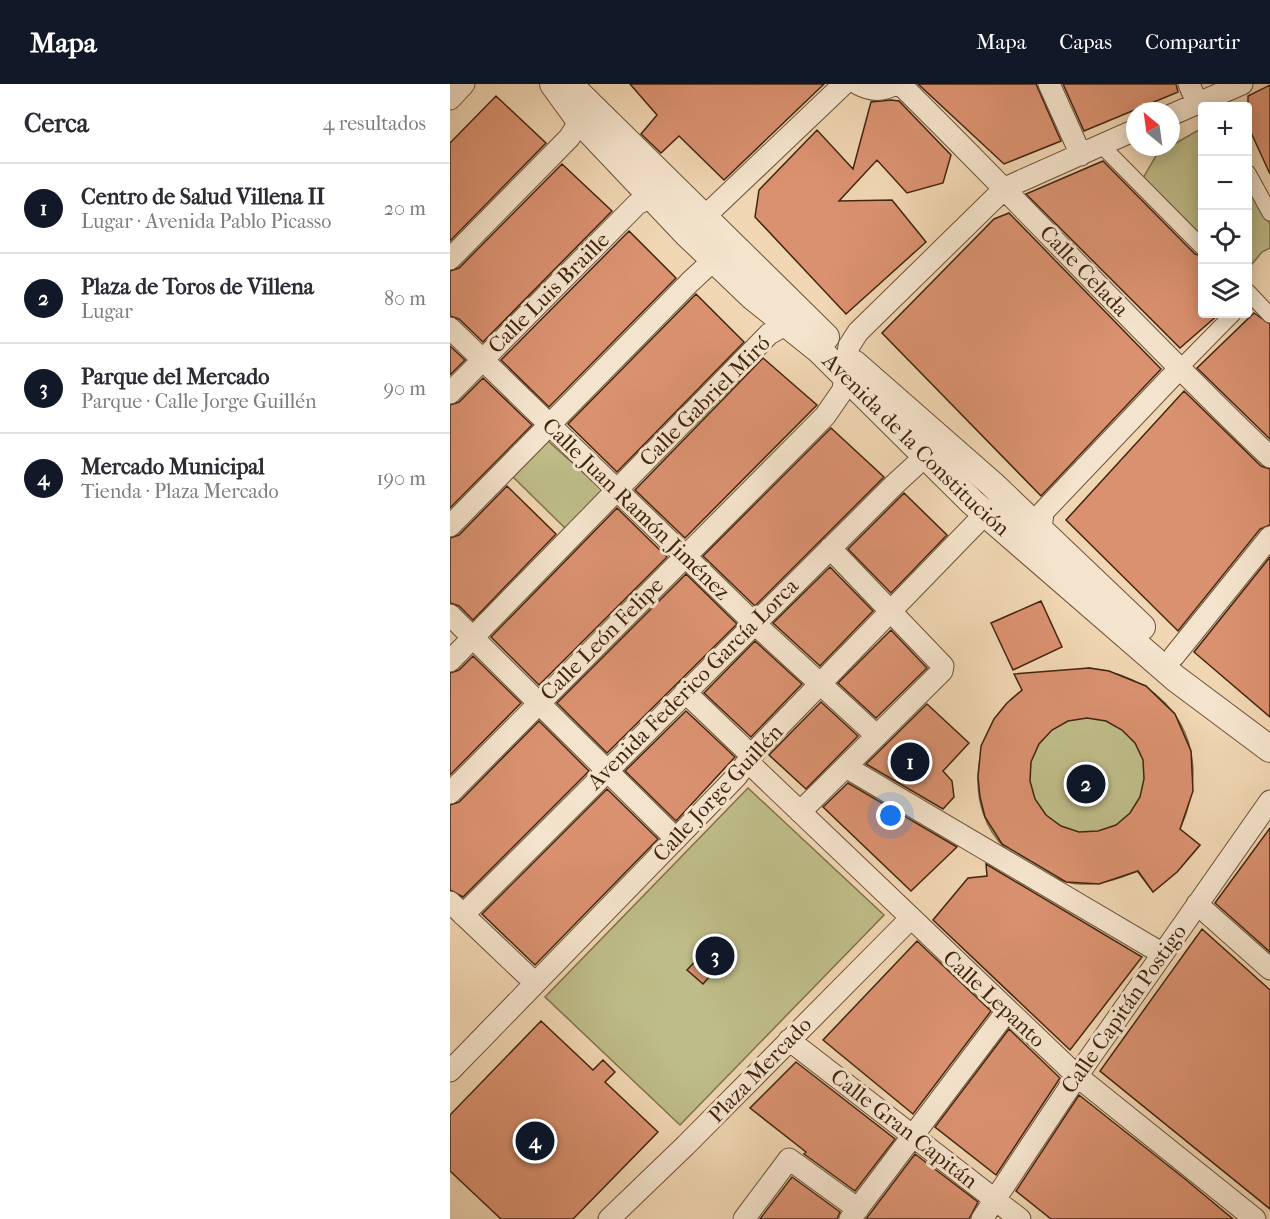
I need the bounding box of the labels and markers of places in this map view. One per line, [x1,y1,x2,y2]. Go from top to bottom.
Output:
pin: 1 [890,740,930,784]
pin: 2 [1066,762,1106,806]
pin: 3 [696,934,734,978]
pin: 4 [516,1118,554,1164]

